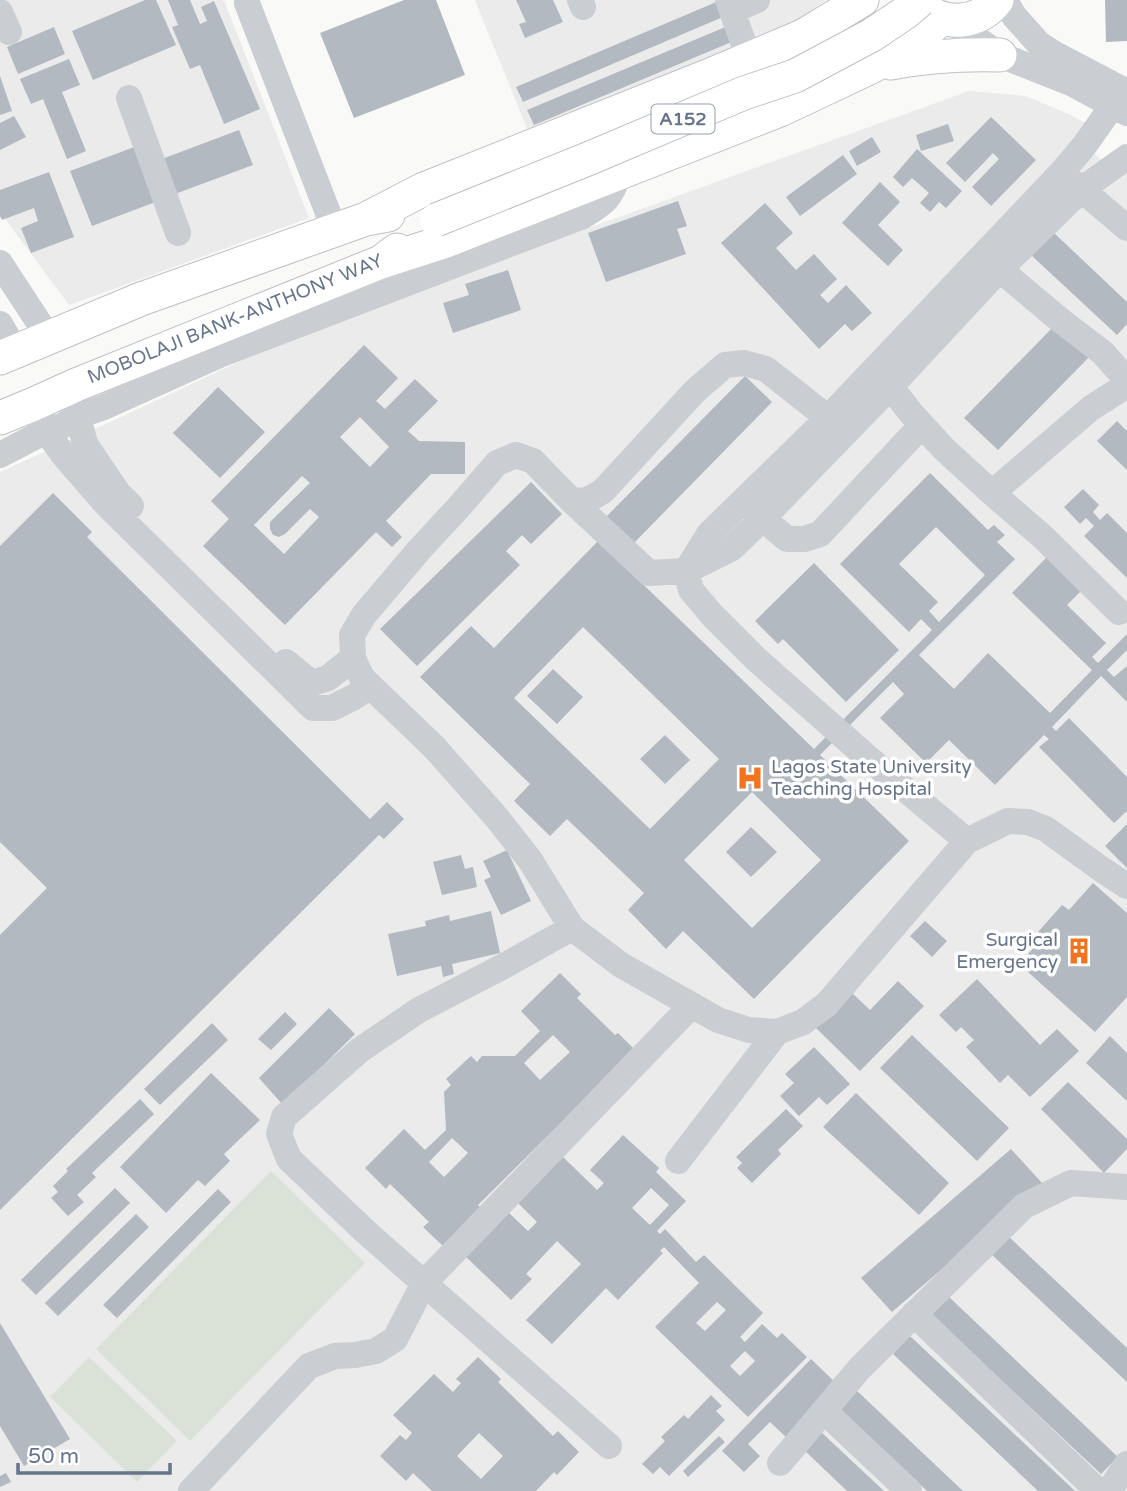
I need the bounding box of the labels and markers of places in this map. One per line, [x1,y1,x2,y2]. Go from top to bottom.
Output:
place label: Lagos State University Teaching Hospital [771,756,972,800]
hospital icon: Lagos State University Teaching Hospital [735,763,765,793]
place label: Surgical Emergency [956,929,1058,973]
building icon: Surgical Emergency [1064,936,1094,966]

